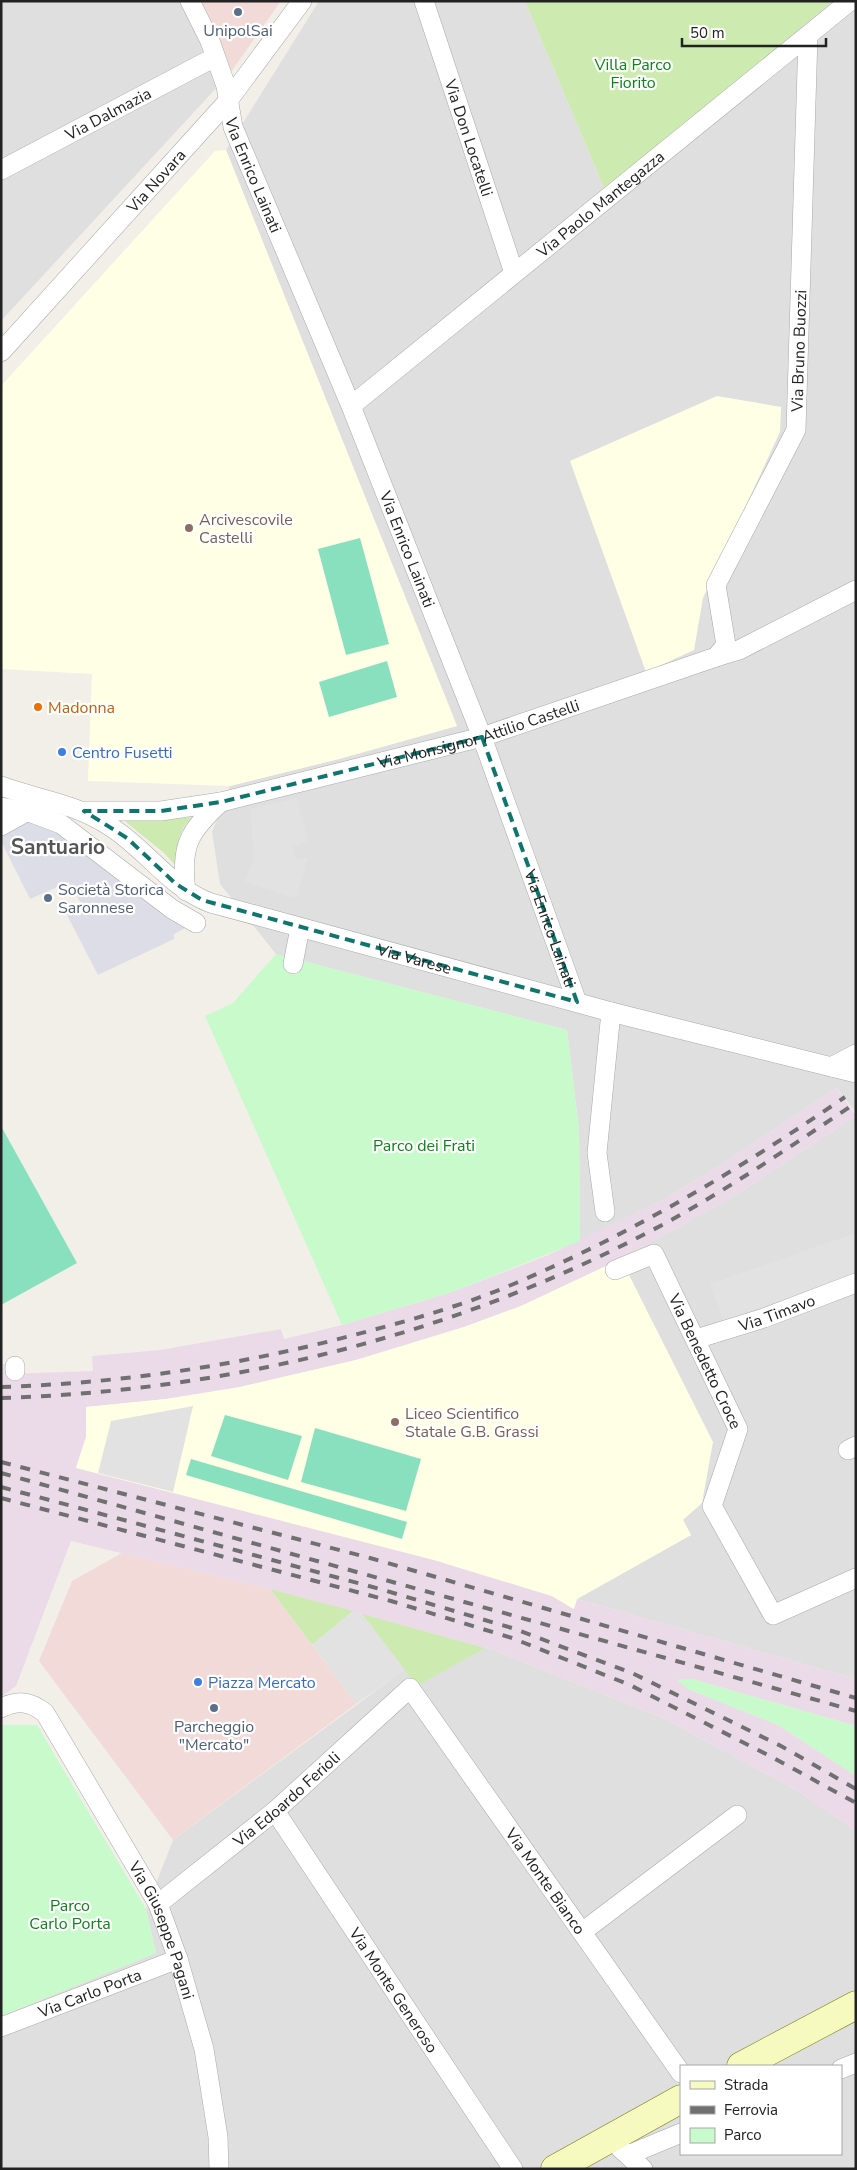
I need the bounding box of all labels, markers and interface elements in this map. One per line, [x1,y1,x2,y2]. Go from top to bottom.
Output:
marker: UnipolSai [232,6,244,18]
scale bar [682,15,826,47]
place label: UnipolSai [203,20,273,42]
text: 50 m [690,23,725,43]
park label: Villa Parco Fiorito [594,54,671,94]
street label: Via Don Locatelli [438,76,498,199]
street label: Via Dalmazia [61,83,155,147]
street label: Via Enrico Lainati [219,115,286,236]
street label: Via Novara [121,145,191,219]
street label: Via Paolo Mantegazza [532,146,669,264]
street label: Via Bruno Buozzi [787,289,812,413]
street label: Via Enrico Lainati [373,487,440,611]
place label: Arcivescovile Castelli [199,509,293,549]
marker: Arcivescovile Castelli [183,522,195,534]
street label: Via Monsignor Attilio Castelli [375,695,582,775]
place label: Madonna [48,697,115,719]
marker: Madonna [32,701,44,713]
place label: Centro Fusetti [72,742,173,764]
marker: Centro Fusetti [56,746,68,758]
district label: Santuario [11,833,105,861]
street label: Via Enrico Lainati [518,866,581,990]
place label: Società Storica Saronnese [58,879,164,919]
marker: Società Storica Saronnese [42,892,54,904]
street label: Via Varese [373,938,454,980]
park label: Parco dei Frati [373,1135,475,1157]
street label: Via Benedetto Croce [662,1290,746,1433]
street label: Via Timavo [735,1290,819,1337]
place label: Liceo Scientifico Statale G.B. Grassi [405,1403,539,1443]
marker: Liceo Scientifico Statale G.B. Grassi [389,1416,401,1428]
place label: Piazza Mercato [208,1672,316,1694]
marker: Piazza Mercato [192,1676,204,1688]
marker: Parcheggio "Mercato" [208,1702,220,1714]
place label: Parcheggio "Mercato" [174,1716,254,1756]
street label: Via Edoardo Ferioli [228,1747,345,1853]
street label: Via Monte Bianco [499,1823,590,1939]
street label: Via Giuseppe Pagani [123,1856,199,2002]
park label: Parco Carlo Porta [29,1895,111,1935]
street label: Via Monte Generoso [343,1923,443,2058]
street label: Via Carlo Porta [34,1964,145,2024]
legend [680,2065,842,2155]
text: Strada [724,2075,768,2095]
text: Ferrovia [724,2100,778,2120]
text: Parco [724,2125,762,2145]

